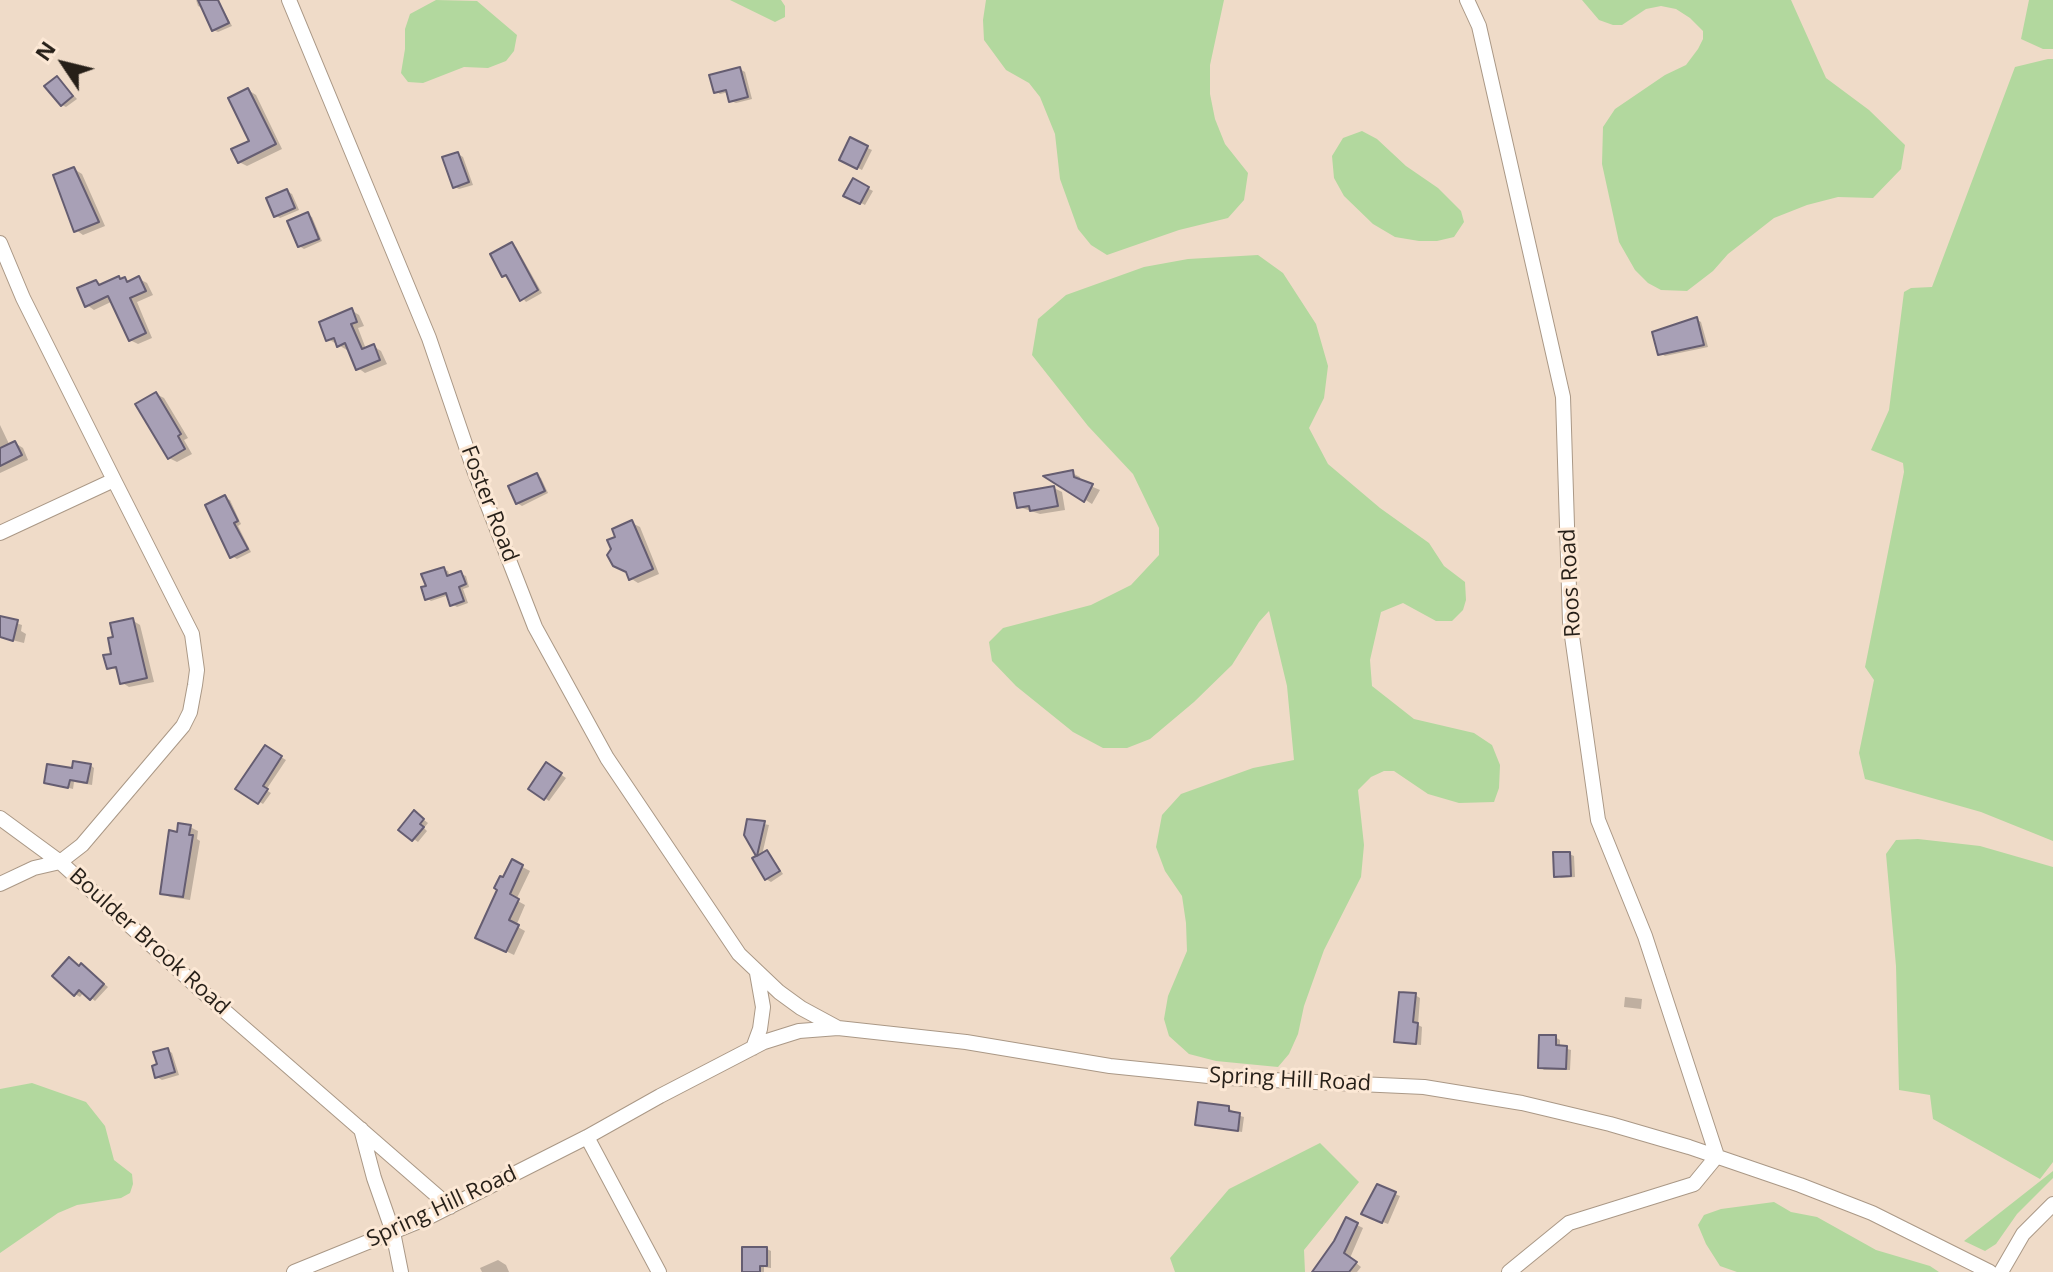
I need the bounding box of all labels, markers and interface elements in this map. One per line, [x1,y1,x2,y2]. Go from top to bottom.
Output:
north arrow [24,24,104,104]
text: N [27,34,62,66]
street label: Foster Road [455,442,523,566]
street label: Roos Road [1555,528,1587,638]
street label: Boulder Brook Road [63,863,235,1021]
street label: Spring Hill Road [1208,1063,1372,1097]
street label: Spring Hill Road [363,1161,521,1253]

